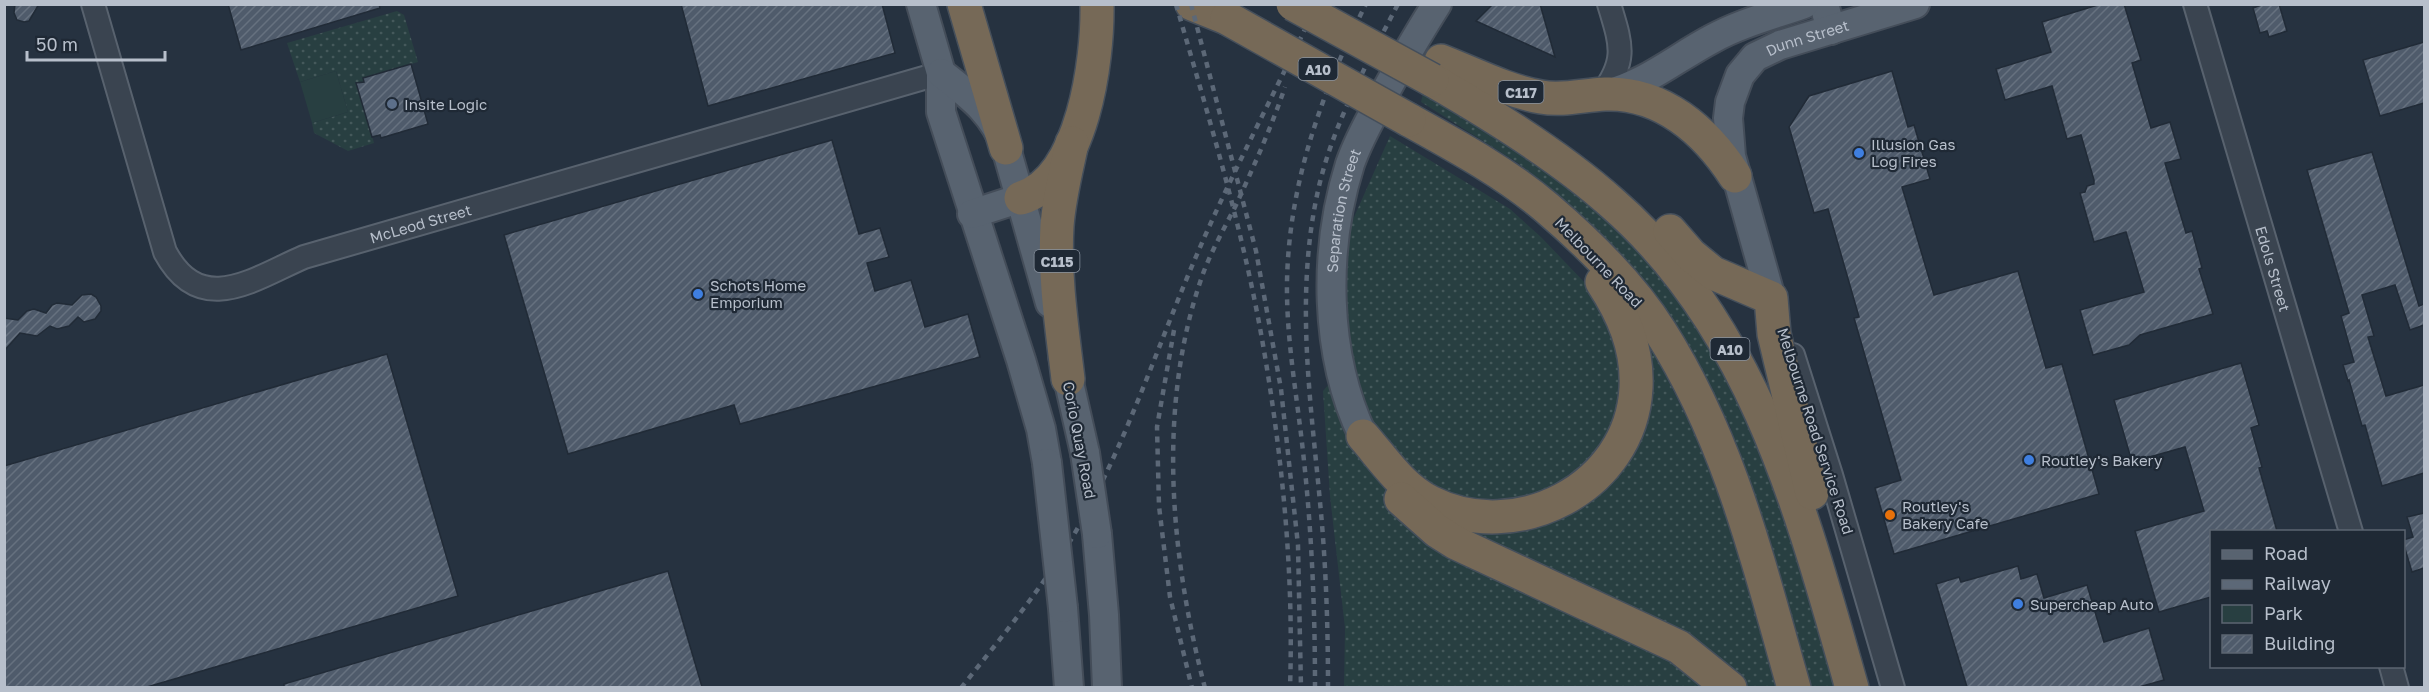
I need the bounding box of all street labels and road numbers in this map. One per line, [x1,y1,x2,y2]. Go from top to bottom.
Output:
street label: Dunn Street [1763,16,1851,60]
road number: A10 [1298,58,1338,80]
road number: C117 [1498,81,1544,103]
street label: Separation Street [1323,146,1364,273]
street label: McLeod Street [368,200,473,247]
street label: Melbourne Road [1552,213,1646,311]
street label: Edols Street [2252,224,2294,314]
road number: C115 [1034,250,1080,272]
street label: Melbourne Road Service Road [1774,325,1858,537]
road number: A10 [1710,338,1750,360]
street label: Corio Quay Road [1060,380,1100,500]

